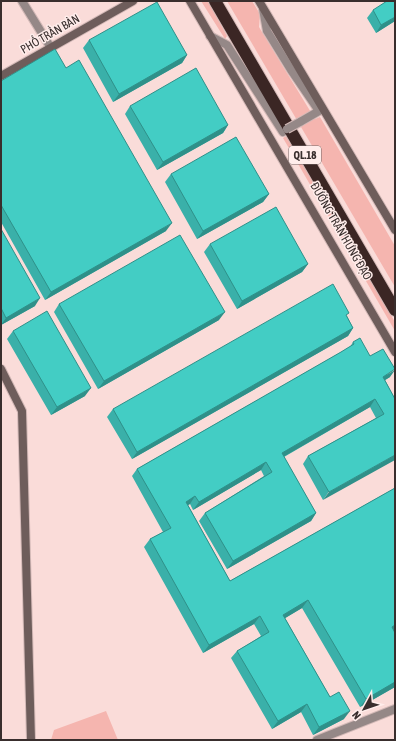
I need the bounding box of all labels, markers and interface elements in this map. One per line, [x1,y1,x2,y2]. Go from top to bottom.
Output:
street label: PHỐ TRẦN BÀN [18,11,82,57]
road number: QL.18 [289,146,321,164]
street label: ĐƯỜNG TRẦN HƯNG ĐẠO [307,180,375,282]
north arrow [344,689,384,729]
text: N [350,709,363,722]

